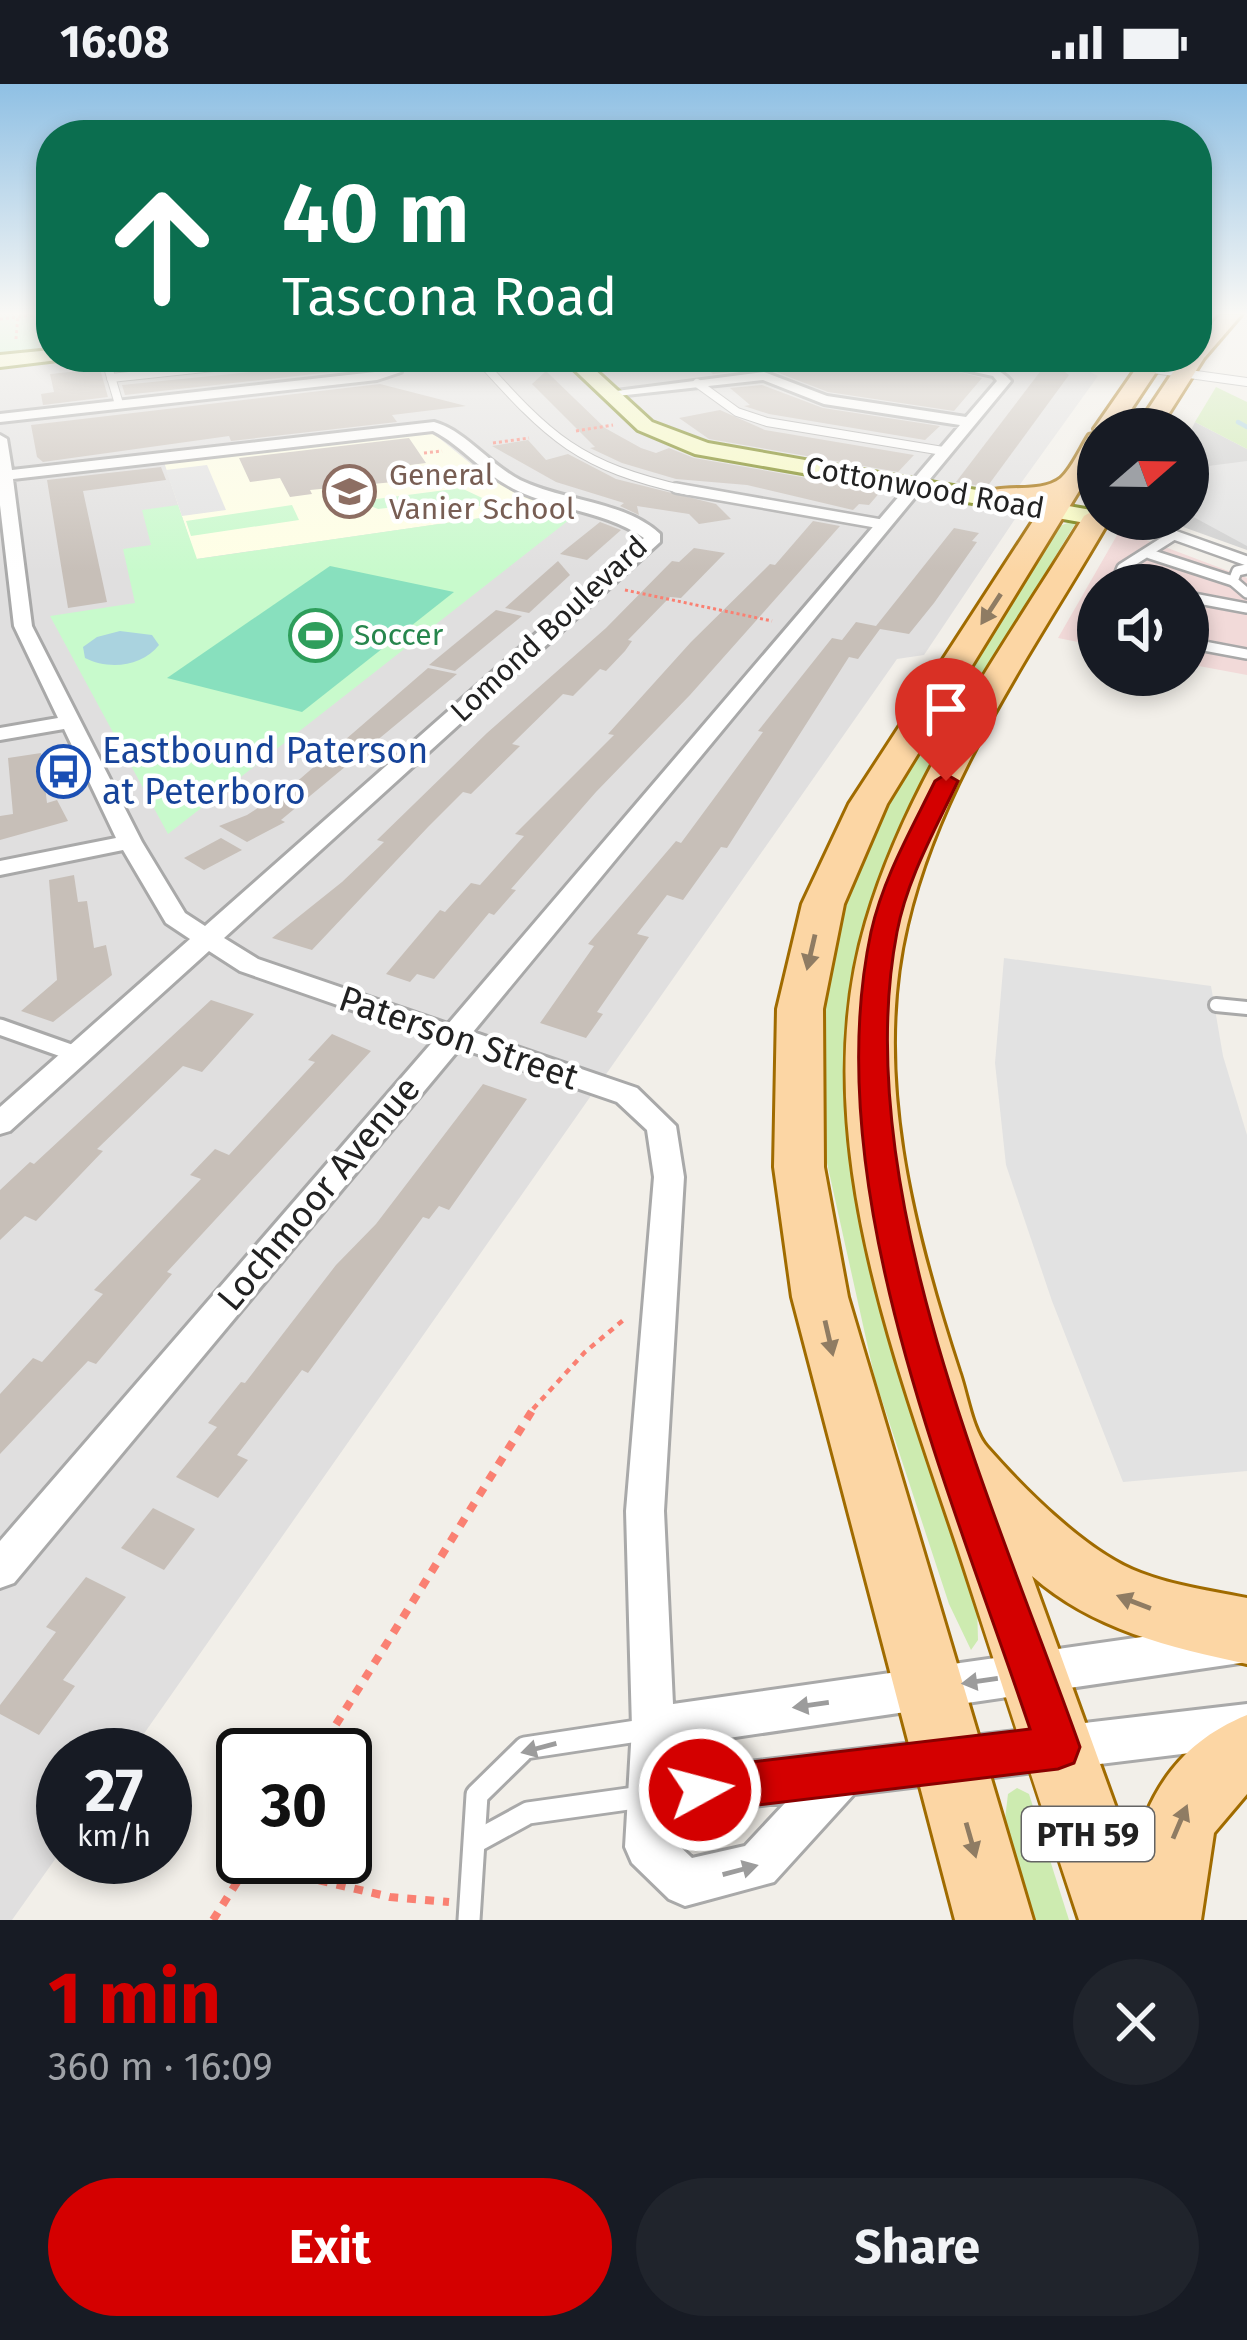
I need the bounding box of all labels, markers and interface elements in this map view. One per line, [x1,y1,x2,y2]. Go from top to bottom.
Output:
text: 16:08 [60,15,170,69]
text: 40 m [282,163,470,264]
icon: ahead [84,168,240,324]
text: Tascona Road [282,265,617,329]
north arrow [1077,408,1209,540]
map controls [1077,408,1209,696]
street label: Cottonwood Road [803,449,1047,527]
place label: General Vanier School [389,457,575,527]
school or university icon: General Vanier School [322,464,378,520]
street label: Lomond Boulevard [443,529,655,729]
button: sound [1077,564,1209,696]
one-way arrow [981,592,1003,625]
sports icon: Soccer [287,607,343,663]
place label: Soccer [354,617,444,653]
pin [895,658,997,781]
icon: arrive [913,676,979,742]
place label: Eastbound Paterson at Peterboro [102,729,428,814]
bus stop icon: Eastbound Paterson at Peterboro [35,743,91,799]
one-way arrow [801,934,820,972]
street label: Paterson Street [333,976,584,1099]
street label: Lochmoor Avenue [208,1068,430,1320]
one-way arrow [821,1320,840,1357]
one-way arrow [1116,1591,1152,1610]
one-way arrow [961,1672,998,1691]
one-way arrow [792,1696,829,1715]
position arrow [637,1727,763,1853]
speed limit sign: 30 [216,1728,372,1884]
one-way arrow [520,1740,557,1759]
text: 27 [85,1755,143,1827]
one-way arrow [1171,1804,1190,1840]
road number: PTH 59 [1022,1807,1154,1861]
text: km/h [77,1818,151,1854]
one-way arrow [963,1822,982,1859]
one-way arrow [722,1859,759,1878]
text: 1 min [48,1956,221,2042]
button: close [1073,1959,1199,2085]
text: 360 m · 16:09 [48,2044,273,2090]
button: Exit [48,2178,612,2316]
button: Share [636,2178,1199,2316]

